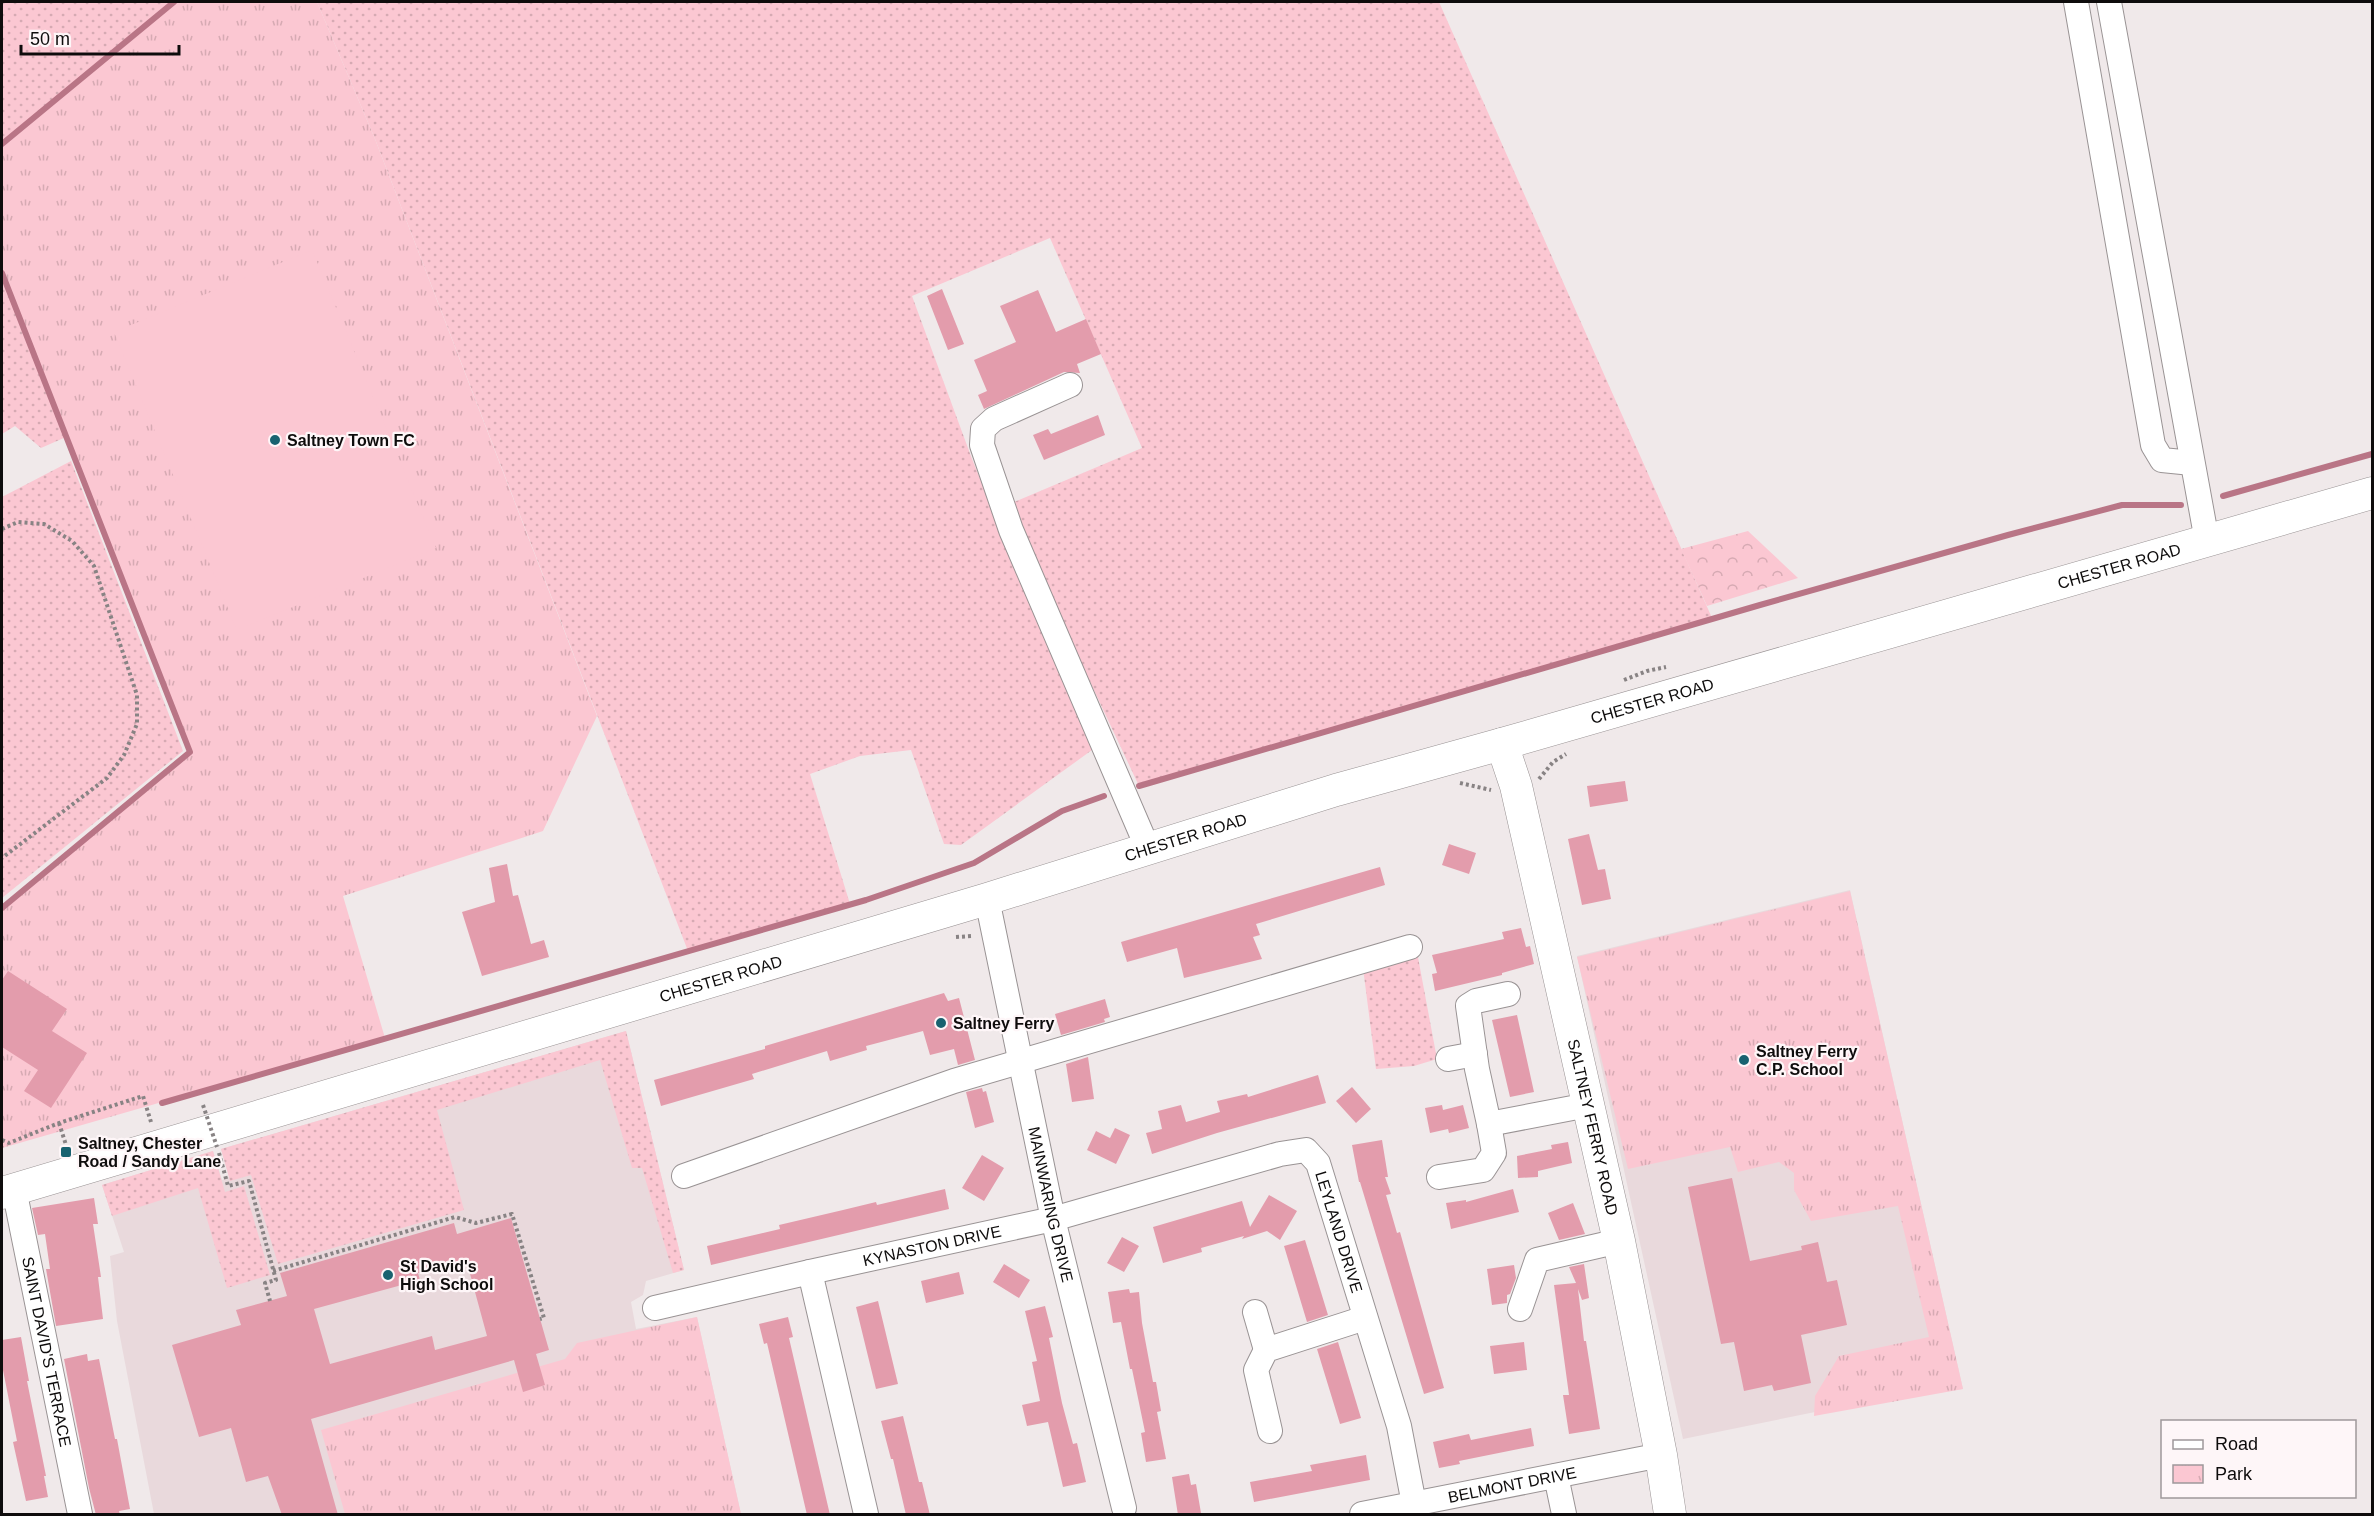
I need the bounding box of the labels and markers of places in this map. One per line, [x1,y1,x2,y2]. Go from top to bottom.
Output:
place label: Saltney Town FC [287,432,415,449]
marker: Saltney Town FC [268,433,282,447]
place label: Saltney Ferry [953,1015,1054,1032]
marker: Saltney Ferry [934,1016,948,1030]
place label: Saltney Ferry C.P. School [1756,1043,1857,1078]
marker: Saltney Ferry C.P. School [1737,1053,1751,1067]
place label: Saltney, Chester Road / Sandy Lane [78,1135,221,1170]
marker: Saltney, Chester Road / Sandy Lane [59,1145,73,1159]
place label: St David's High School [400,1258,493,1293]
marker: St David's High School [381,1268,395,1282]

